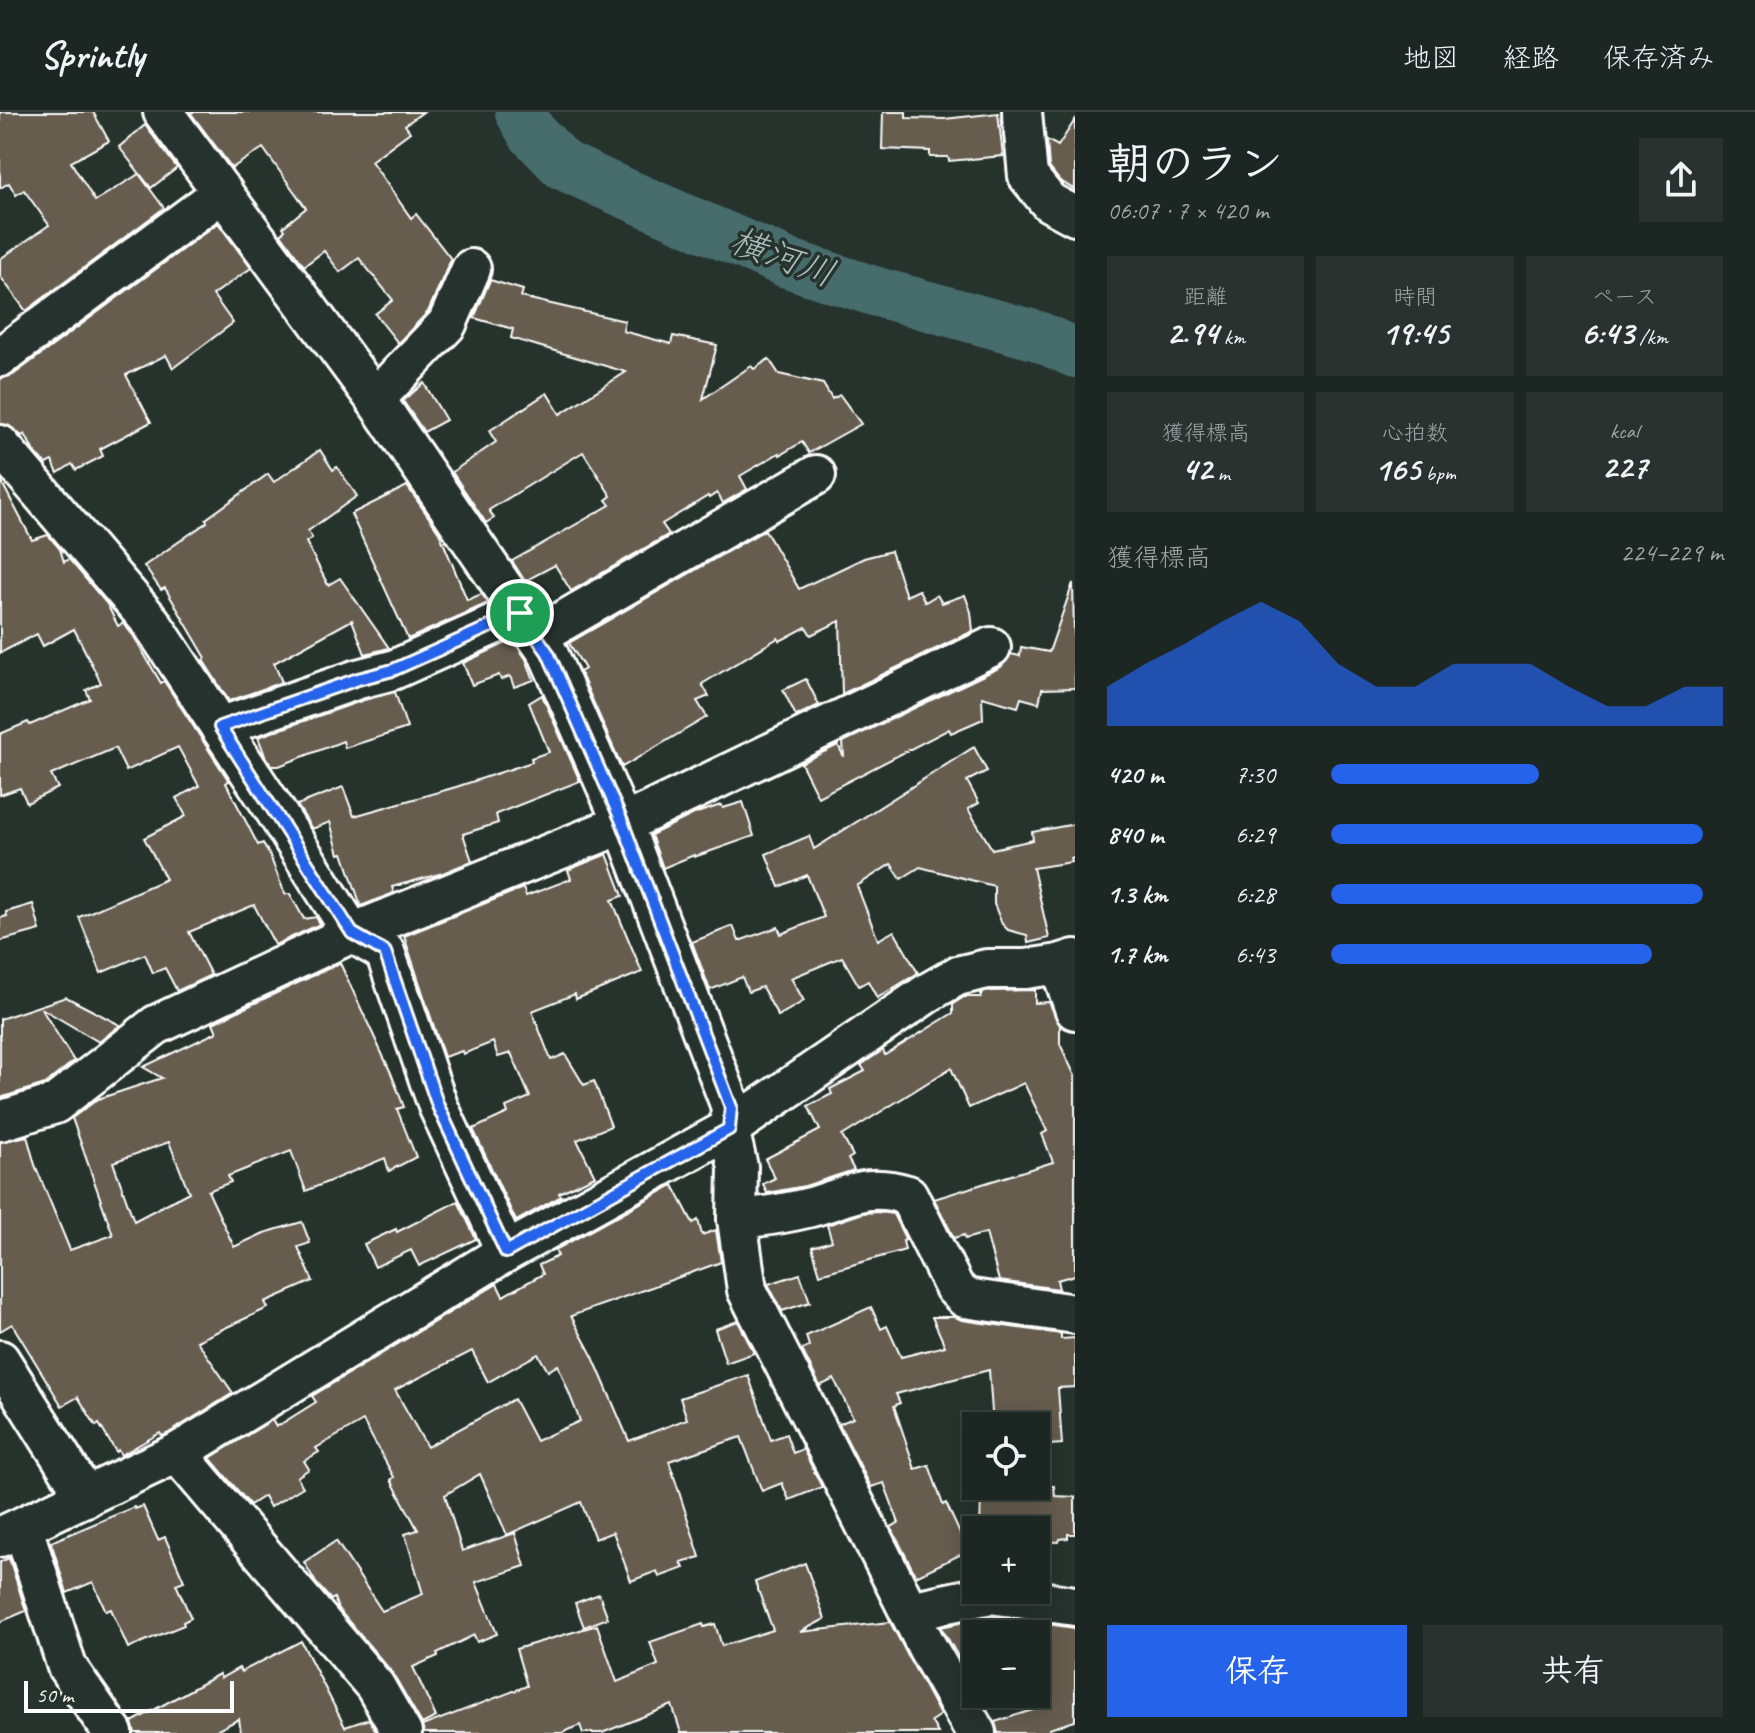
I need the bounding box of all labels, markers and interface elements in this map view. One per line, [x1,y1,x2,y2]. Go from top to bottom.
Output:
text: Sprintly [40,32,144,79]
text: 地図 [1403,40,1459,75]
text: 経路 [1503,40,1559,75]
text: 保存済み [1603,40,1715,75]
text: 朝のラン [1107,136,1283,191]
button: share [1639,138,1723,222]
text: 06:07 · 7 × 420 m [1107,194,1268,227]
water label: 横河川 [724,217,842,297]
text: 距離 [1184,283,1228,311]
text: 時間 [1393,283,1437,311]
text: ペース [1592,283,1657,311]
text: 2.94 [1166,311,1218,354]
text: 19:45 [1382,311,1448,354]
text: 6:43 [1581,311,1634,354]
text: km [1218,323,1245,351]
text: /km [1634,323,1668,351]
text: kcal [1610,417,1639,445]
text: 獲得標高 [1162,419,1250,447]
text: 心拍数 [1382,419,1448,447]
text: 227 [1601,445,1647,488]
text: 42 [1182,447,1212,490]
text: 165 [1374,447,1420,490]
text: m [1212,459,1230,487]
text: bpm [1420,459,1456,487]
text: 224–229 m [1620,536,1723,569]
text: 獲得標高 [1107,541,1211,574]
pin [486,579,554,647]
icon: arrive [498,591,542,635]
text: 420 m [1107,758,1163,791]
text: 7:30 [1235,758,1275,791]
text: 840 m [1107,818,1163,851]
text: 6:29 [1235,818,1275,851]
text: 1.3 km [1107,878,1167,911]
text: 6:28 [1235,878,1275,911]
text: 1.7 km [1107,938,1167,971]
text: 6:43 [1235,938,1275,971]
map controls [962,1412,1050,1708]
button: locate [962,1412,1050,1500]
button: + [962,1516,1050,1604]
button: − [962,1620,1050,1708]
button: 保存 [1107,1625,1407,1717]
button: 共有 [1423,1625,1723,1717]
scale bar [24,1677,234,1713]
text: 50 m [36,1681,73,1709]

